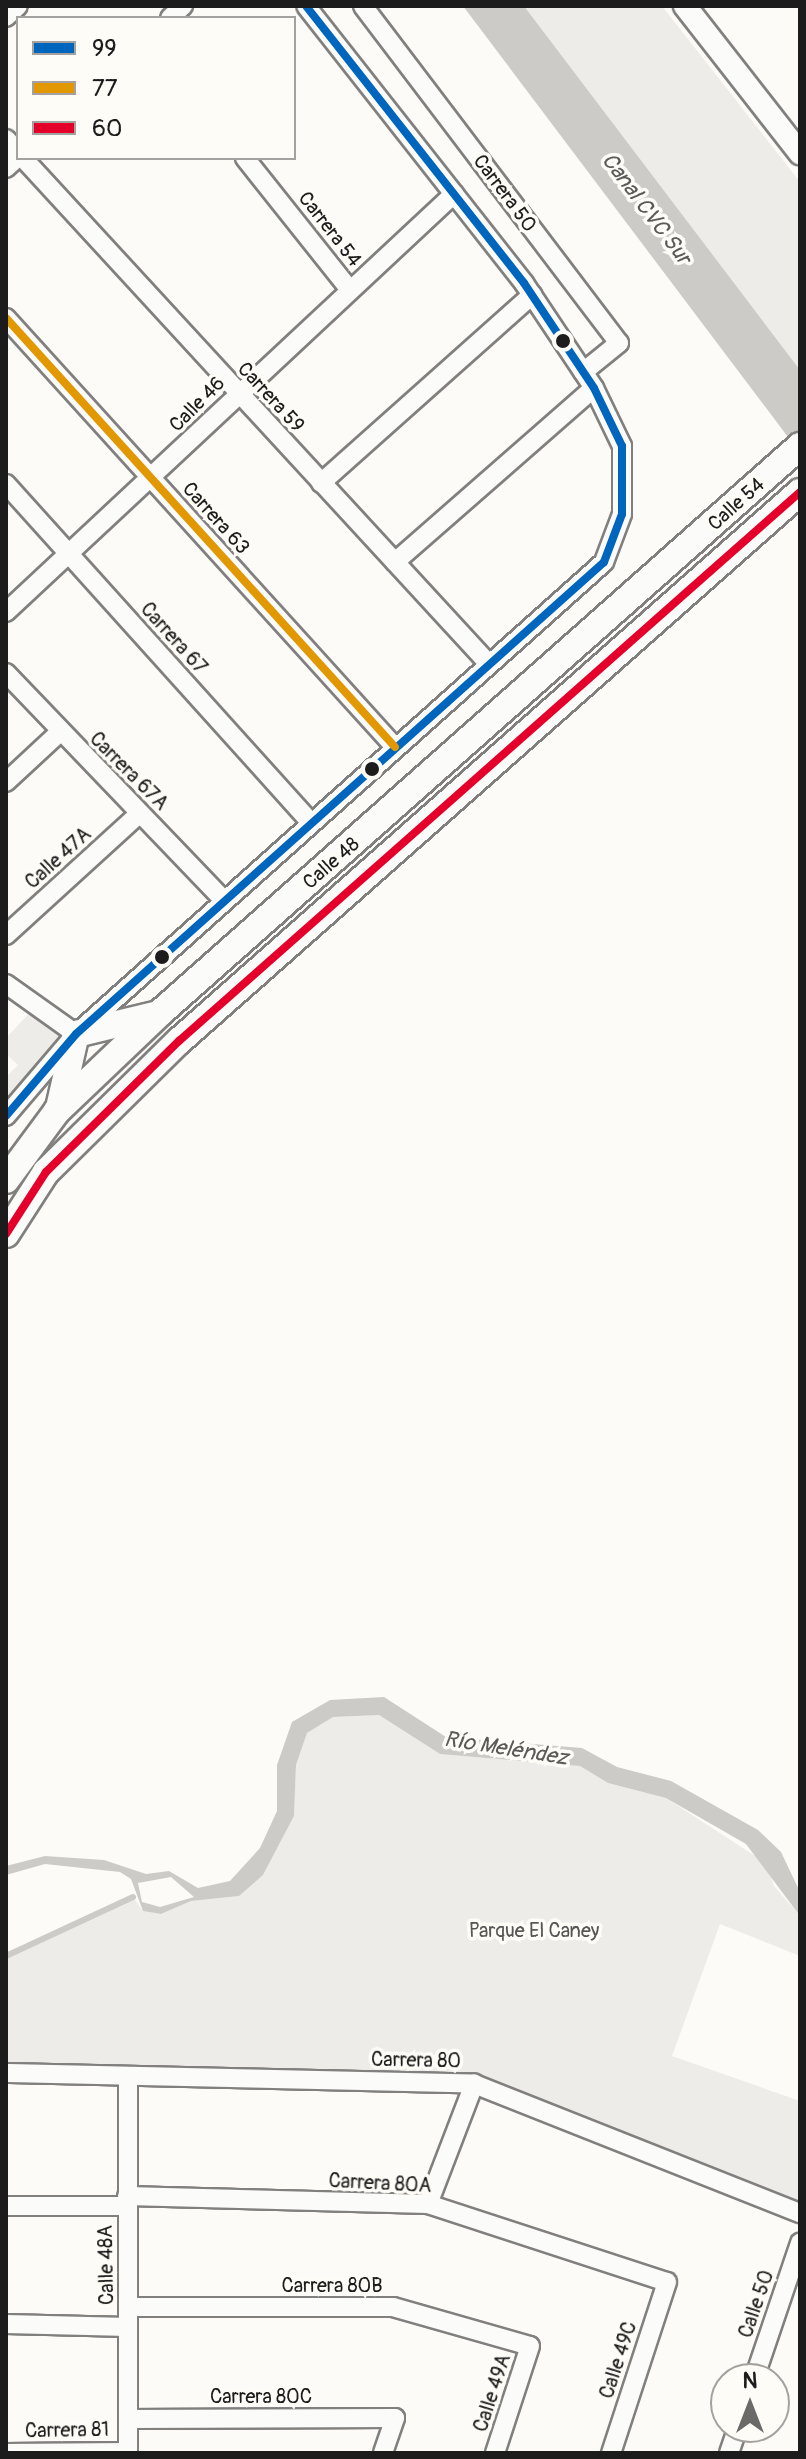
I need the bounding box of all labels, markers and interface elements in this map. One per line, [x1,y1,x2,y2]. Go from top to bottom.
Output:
legend [16,16,296,160]
text: 99 [92,34,117,63]
text: 77 [92,74,117,103]
text: 60 [92,114,122,143]
water label: Canal CVC Sur [596,148,696,270]
street label: Carrera 50 [468,150,542,236]
street label: Carrera 54 [293,187,367,271]
unlabelled marker [555,333,571,349]
street label: Carrera 59 [232,357,310,437]
street label: Calle 46 [164,371,230,437]
street label: Calle 54 [703,472,769,536]
street label: Carrera 63 [177,477,255,559]
street label: Carrera 67 [136,597,212,679]
street label: Carrera 67A [85,727,173,815]
unlabelled marker [364,761,380,777]
street label: Calle 47A [20,822,96,894]
street label: Calle 48 [298,832,364,894]
unlabelled marker [154,949,170,965]
water label: Río Meléndez [442,1726,570,1772]
park label: Parque El Caney [469,1918,599,1942]
street label: Carrera 80 [371,2047,461,2073]
street label: Carrera 80A [328,2168,432,2198]
street label: Calle 48A [93,2225,119,2305]
street label: Calle 50 [733,2267,779,2341]
street label: Carrera 80B [281,2273,383,2297]
street label: Calle 49C [594,2318,642,2402]
street label: Calle 49A [468,2351,516,2435]
north arrow [710,2363,790,2443]
text: N [743,2367,757,2395]
street label: Carrera 80C [210,2384,312,2408]
street label: Carrera 81 [25,2417,109,2443]

